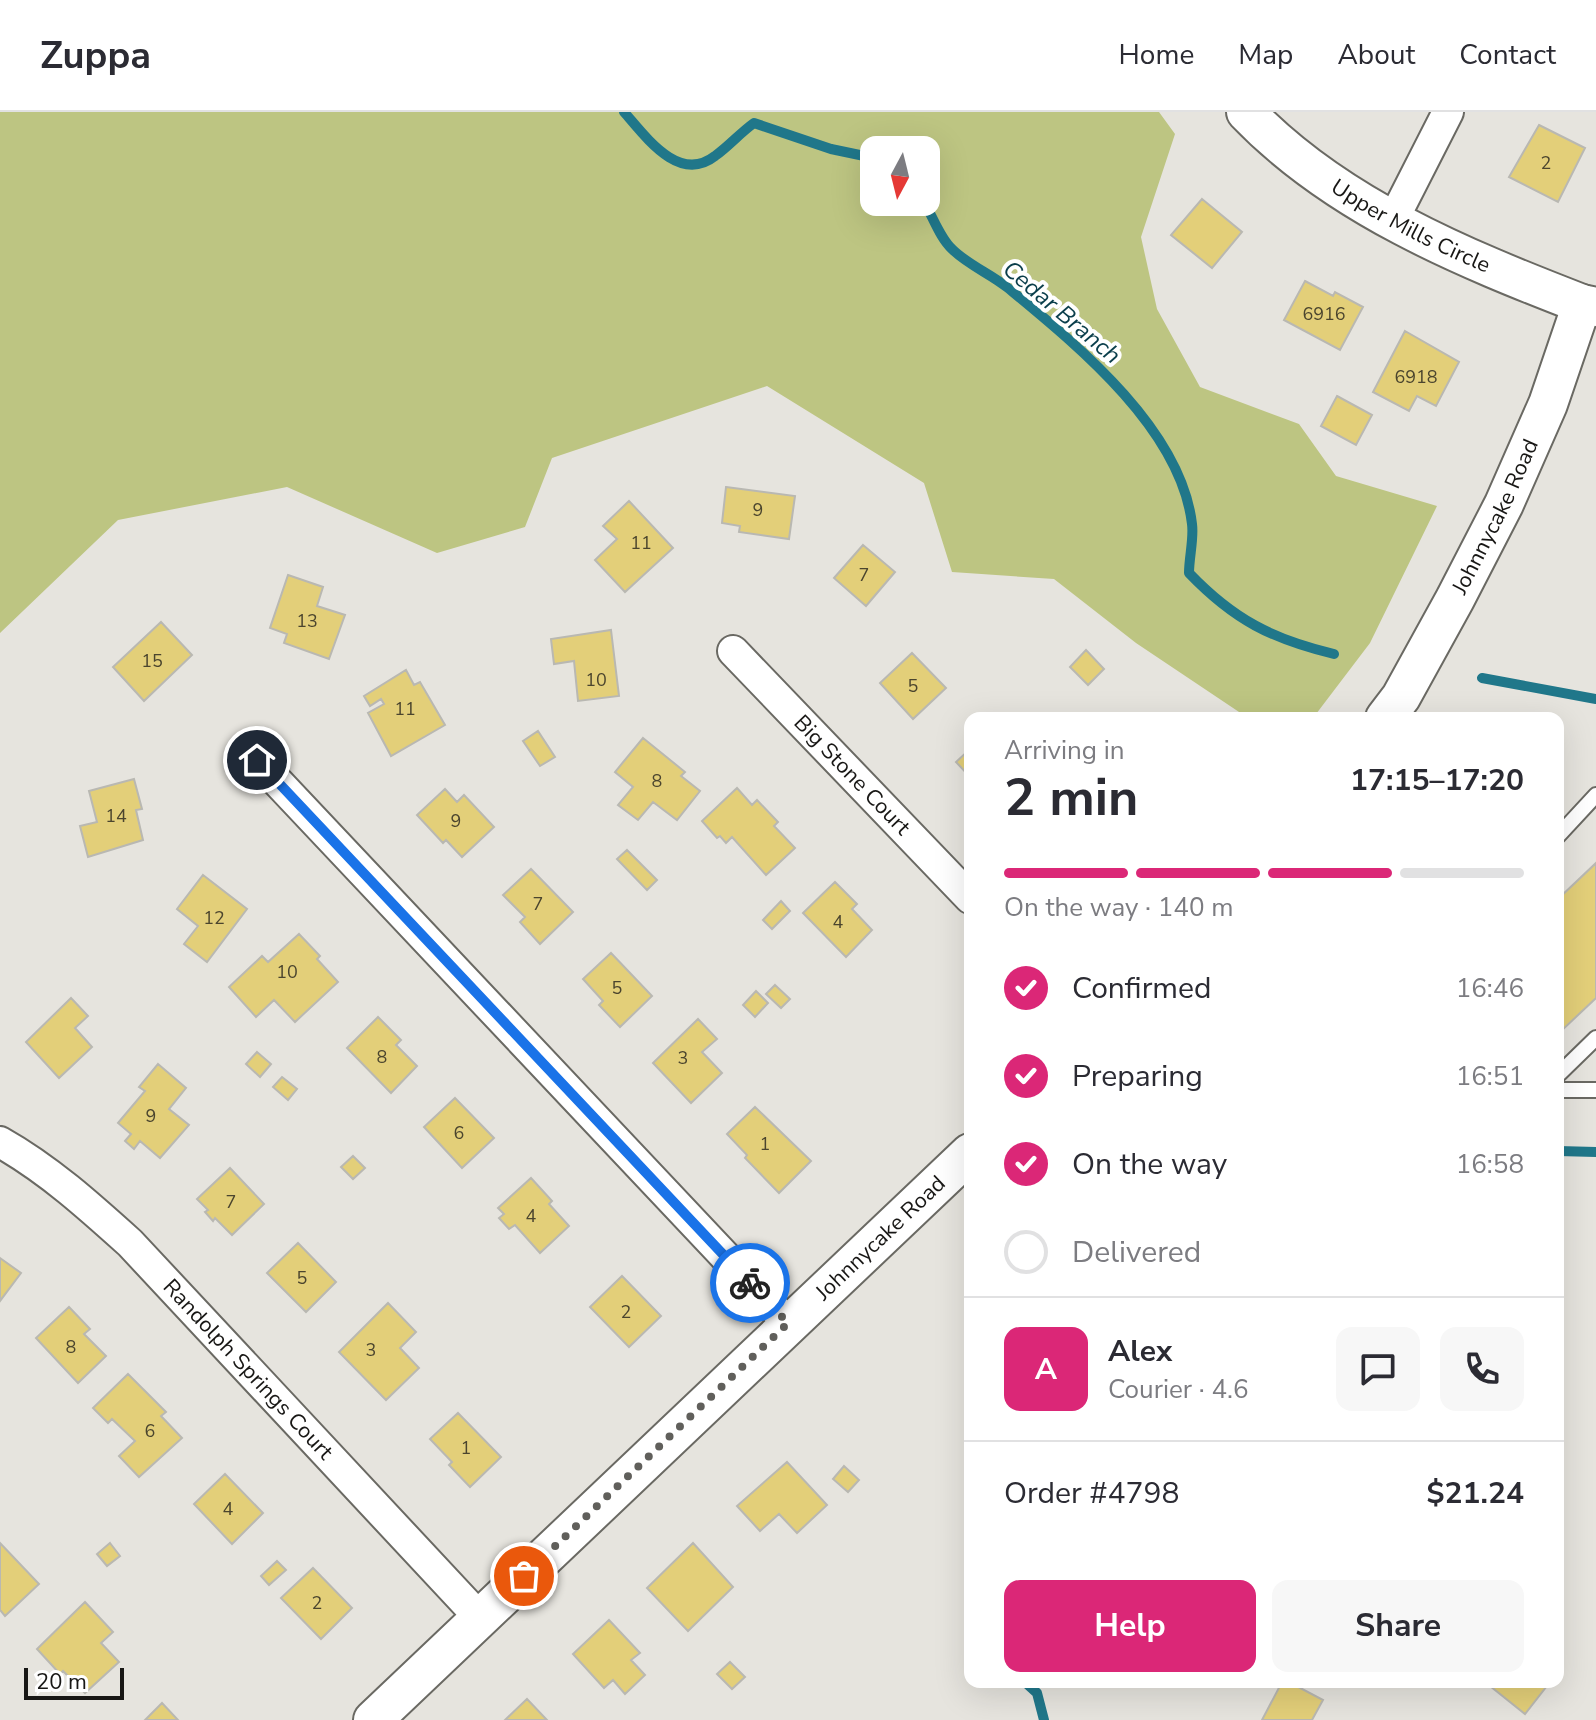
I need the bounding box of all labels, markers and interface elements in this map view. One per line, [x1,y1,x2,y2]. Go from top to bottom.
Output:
text: Zuppa [40,30,151,81]
text: Home [1119,36,1194,74]
text: Map [1238,36,1293,74]
text: About [1337,36,1415,74]
text: Contact [1459,36,1556,74]
north arrow [860,136,940,216]
map controls [860,136,940,216]
house number: 2 [1541,151,1551,175]
street label: Upper Mills Circle [1325,172,1495,280]
water label: Cedar Branch [996,253,1128,371]
house number: 6916 [1302,302,1346,326]
house number: 6918 [1394,365,1438,389]
street label: Johnnycake Road [1445,435,1546,600]
house number: 9 [753,498,763,522]
house number: 11 [630,531,652,555]
house number: 7 [859,563,869,587]
house number: 13 [296,609,318,633]
house number: 15 [141,649,163,673]
house number: 10 [585,668,607,692]
house number: 5 [908,674,918,698]
house number: 11 [394,697,416,721]
street label: Big Stone Court [787,708,917,842]
pin [223,726,291,794]
text: Arriving in [1004,733,1125,768]
icon: home [235,738,279,782]
text: 17:15–17:20 [1350,760,1524,801]
text: 2 min [1004,762,1139,833]
house number: 8 [652,769,662,793]
house number: 14 [105,804,127,828]
house number: 9 [451,809,461,833]
text: On the way · 140 m [1004,890,1233,925]
house number: 7 [533,892,543,916]
house number: 12 [203,906,225,930]
house number: 4 [833,910,844,934]
house number: 10 [276,960,298,984]
icon: check [1004,966,1048,1010]
text: Confirmed [1072,968,1212,1009]
text: 16:46 [1456,971,1524,1006]
house number: 5 [612,976,622,1000]
house number: 8 [377,1045,387,1069]
house number: 3 [678,1046,688,1070]
icon: check [1004,1054,1048,1098]
text: Preparing [1072,1056,1203,1097]
text: 16:51 [1456,1059,1524,1094]
house number: 9 [146,1104,156,1128]
house number: 6 [454,1121,464,1145]
house number: 1 [760,1132,770,1156]
icon: check [1004,1142,1048,1186]
text: On the way [1072,1144,1227,1185]
text: 16:58 [1456,1147,1524,1182]
street label: Johnnycake Road [808,1169,952,1308]
house number: 7 [226,1190,236,1214]
house number: 4 [526,1204,537,1228]
text: Delivered [1072,1232,1201,1273]
courier [710,1243,790,1323]
icon: bike [728,1261,772,1305]
house number: 5 [297,1266,307,1290]
street label: Randolph Springs Court [156,1273,340,1467]
house number: 2 [621,1300,631,1324]
button: chat [1336,1327,1420,1411]
button: phone [1440,1327,1524,1411]
text: Alex [1108,1331,1172,1372]
house number: 8 [66,1335,76,1359]
house number: 3 [366,1338,376,1362]
text: A [1035,1349,1057,1390]
text: Courier · 4.6 [1108,1372,1249,1407]
house number: 6 [145,1419,155,1443]
house number: 1 [461,1436,471,1460]
text: Order #4798 [1004,1473,1179,1514]
text: $21.24 [1427,1473,1524,1514]
house number: 4 [223,1497,234,1521]
pin [490,1542,558,1610]
icon: bag [502,1554,546,1598]
button: Help [1004,1580,1256,1672]
button: Share [1272,1580,1524,1672]
house number: 2 [312,1591,322,1615]
scale bar [24,1664,124,1700]
text: 20 m [36,1667,87,1697]

